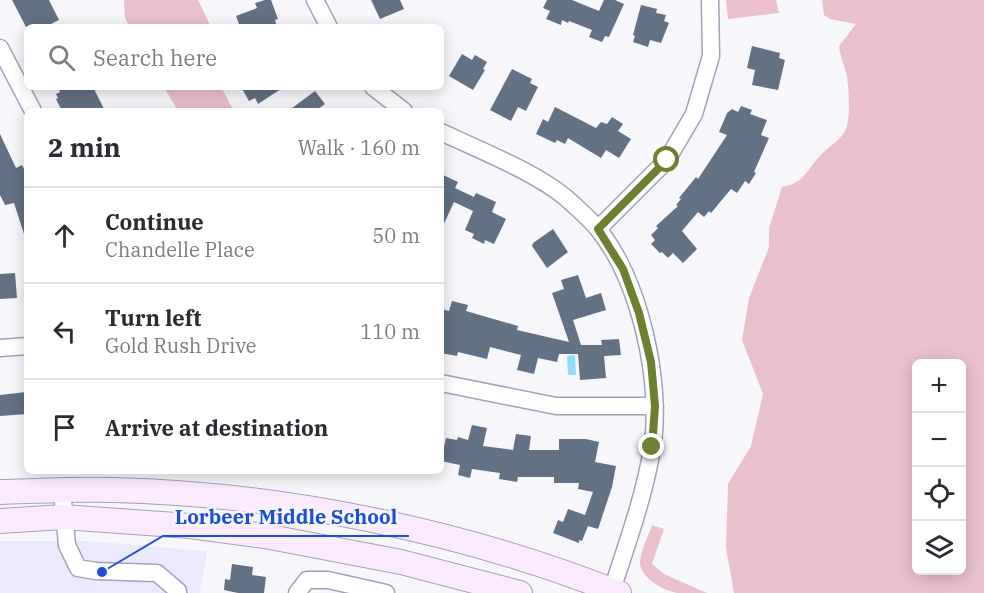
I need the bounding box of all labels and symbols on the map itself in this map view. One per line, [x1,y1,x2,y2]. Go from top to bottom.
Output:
route start [653,146,679,172]
route end [638,433,664,459]
callout: Lorbeer Middle School [163,498,409,536]
text: Lorbeer Middle School [175,503,397,530]

